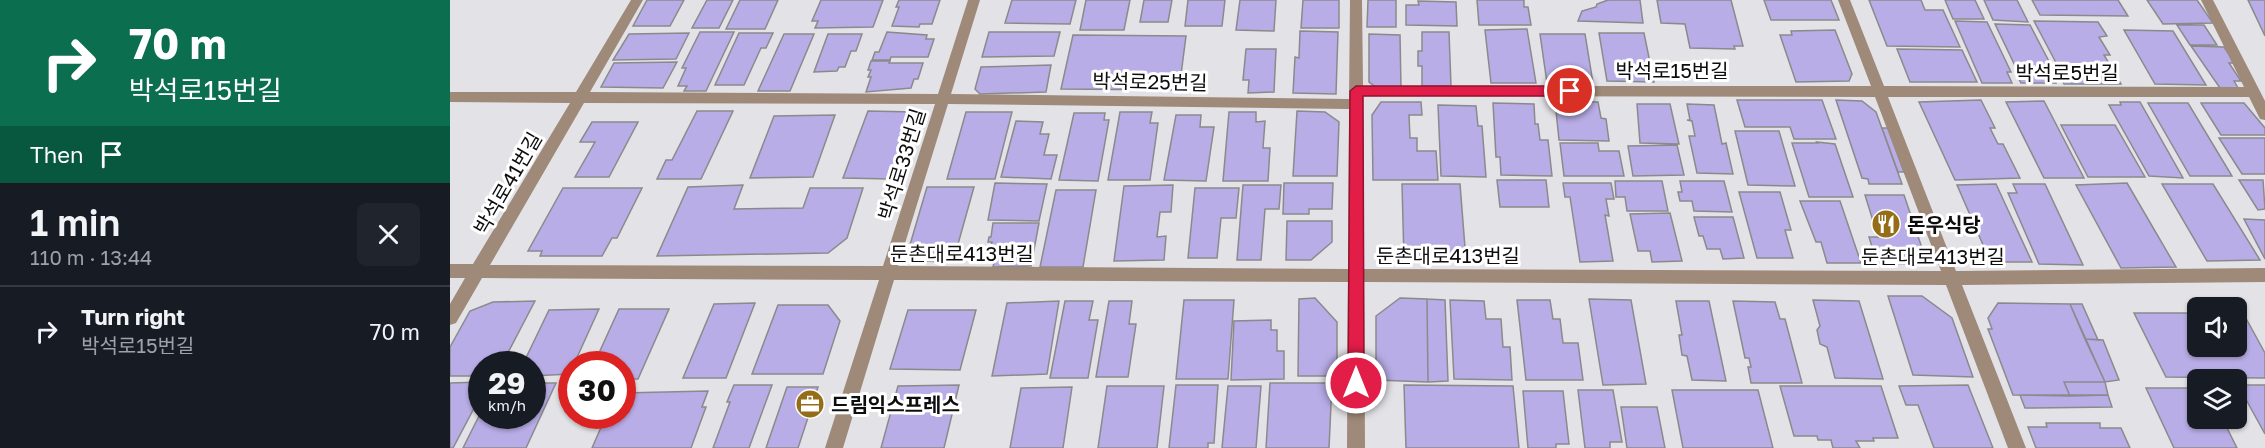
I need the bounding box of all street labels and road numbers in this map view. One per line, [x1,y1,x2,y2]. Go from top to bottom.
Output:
street label: 박석로15번길 [1615,58,1729,82]
street label: 박석로5번길 [2015,60,2119,84]
street label: 박석로25번길 [1092,68,1208,94]
street label: 박석로33번길 [873,105,929,223]
street label: 박석로41번길 [468,128,546,238]
street label: 둔촌대로413번길 [890,241,1034,265]
street label: 둔촌대로413번길 [1376,243,1520,267]
street label: 둔촌대로413번길 [1861,244,2005,268]

